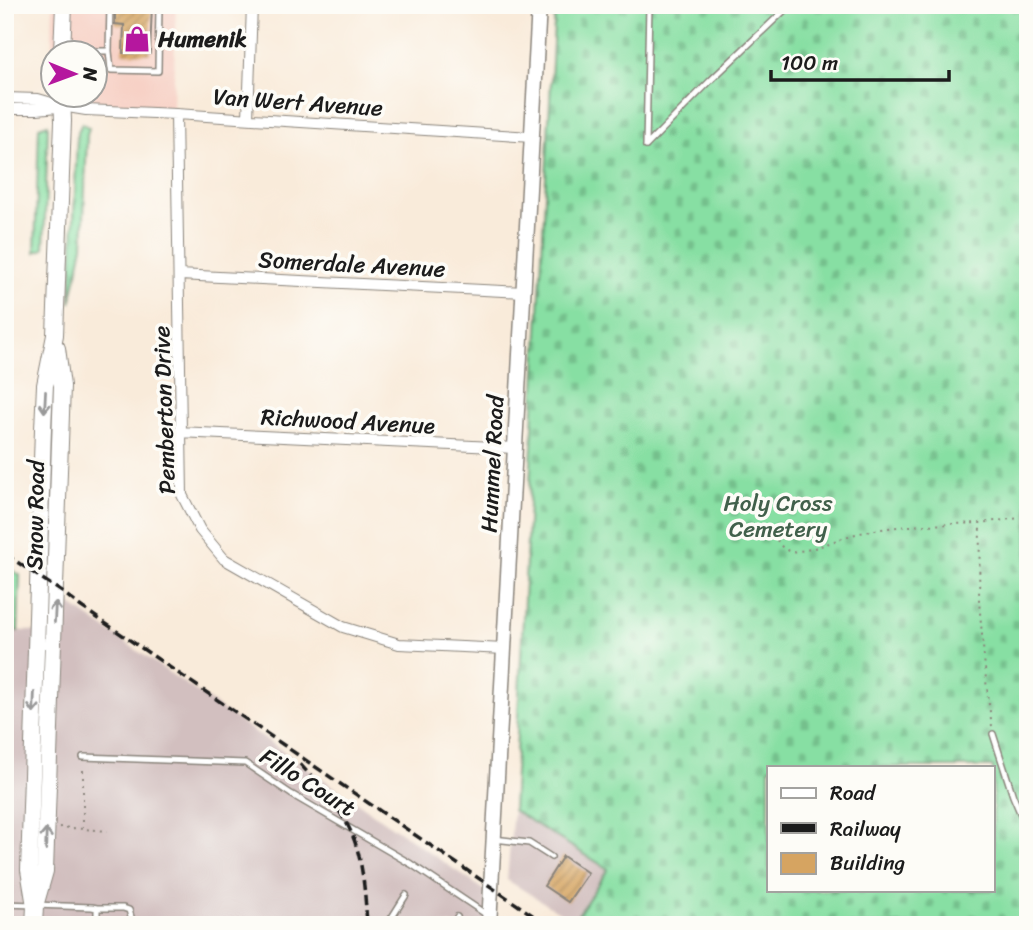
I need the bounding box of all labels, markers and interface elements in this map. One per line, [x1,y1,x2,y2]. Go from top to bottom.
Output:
place label: Humenik [157,19,247,60]
shop icon: Humenik [122,24,152,54]
north arrow [38,38,108,108]
scale bar [771,38,949,82]
text: 100 m [781,44,838,82]
text: N [74,66,107,82]
street label: Van Wert Avenue [212,76,384,129]
street label: Somerdale Avenue [257,239,447,290]
street label: Pemberton Drive [141,325,188,495]
one-way arrow [38,391,51,414]
street label: Hummel Road [468,393,517,534]
street label: Richwood Avenue [260,396,436,447]
street label: Snow Road [14,458,57,570]
park label: Holy Cross Cemetery [723,483,833,550]
one-way arrow [49,600,62,623]
one-way arrow [28,691,41,714]
street label: Fillo Court [251,737,364,828]
legend [767,766,995,892]
text: Road [830,774,877,812]
text: Railway [830,810,901,848]
one-way arrow [40,828,53,851]
text: Building [830,844,906,882]

